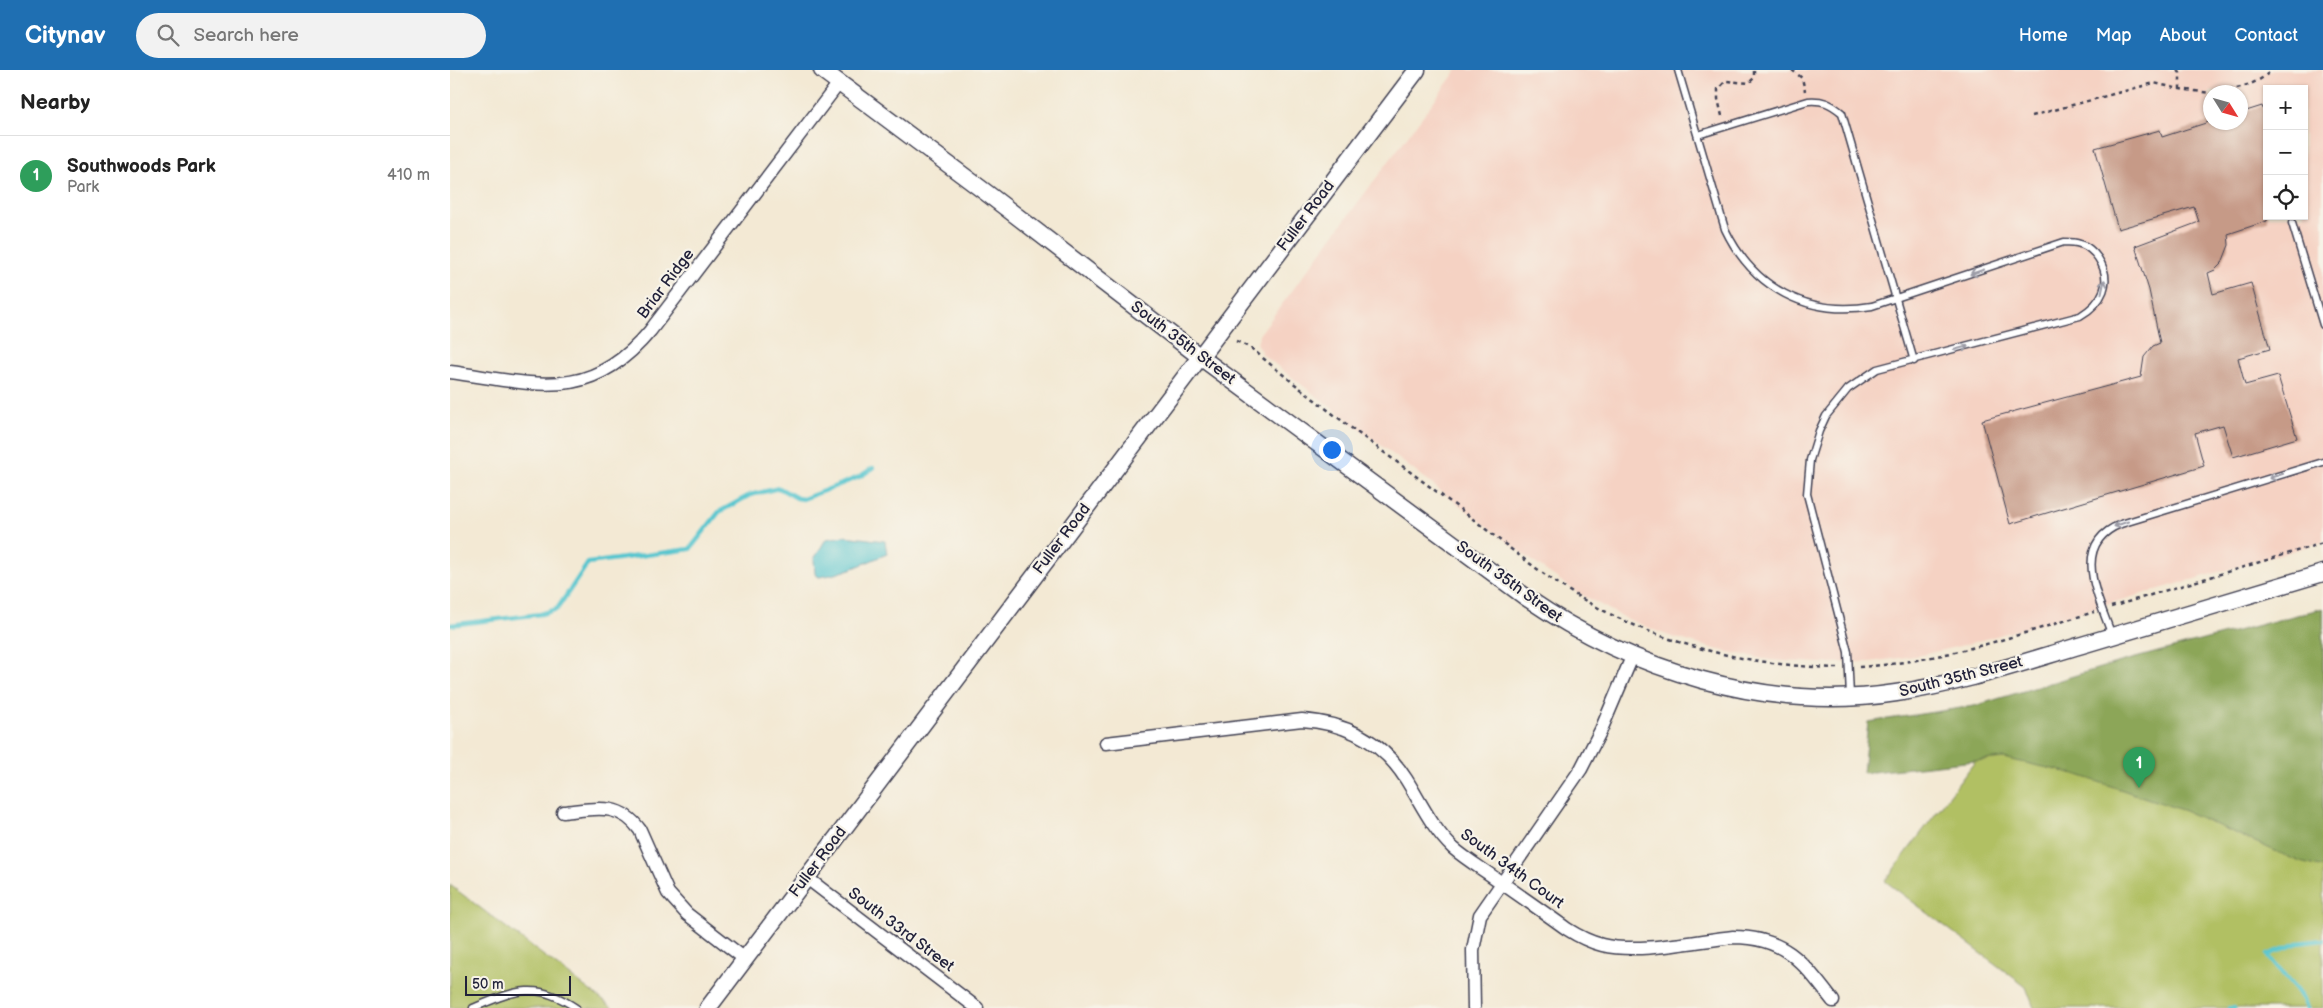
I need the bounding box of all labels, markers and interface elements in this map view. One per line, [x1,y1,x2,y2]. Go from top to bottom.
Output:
search box [136,13,486,58]
text: Citynav [25,21,106,50]
icon: search [154,21,182,49]
text: Search here [194,24,299,47]
text: Home [2019,25,2068,46]
text: Map [2096,25,2132,46]
text: About [2160,25,2207,46]
text: Contact [2235,25,2298,46]
north arrow [2203,85,2248,130]
map controls [2263,85,2308,220]
button: + [2263,85,2308,130]
text: Nearby [20,90,90,115]
button: − [2263,130,2308,175]
text: Southwoods Park [67,155,216,178]
text: 1 [33,166,39,185]
text: 410 m [387,166,430,185]
button: locate [2263,175,2308,220]
street label: Fuller Road [1273,177,1339,255]
text: Park [67,178,99,197]
street label: Briar Ridge [634,245,699,323]
one-way arrow [1969,267,1985,277]
one-way arrow [2099,279,2109,295]
street label: South 35th Street [1127,297,1239,389]
one-way arrow [1953,343,1969,352]
your location [1319,437,1345,463]
one-way arrow [2269,472,2285,482]
street label: Fuller Road [1029,500,1095,578]
one-way arrow [2114,520,2129,529]
street label: South 35th Street [1452,537,1566,627]
street label: South 35th Street [1897,652,2025,701]
pin: 1 [2123,747,2155,788]
street label: Fuller Road [785,823,851,901]
street label: South 34th Court [1457,825,1568,913]
street label: South 33rd Street [844,884,958,976]
scale bar [465,973,571,996]
text: 50 m [472,976,504,993]

